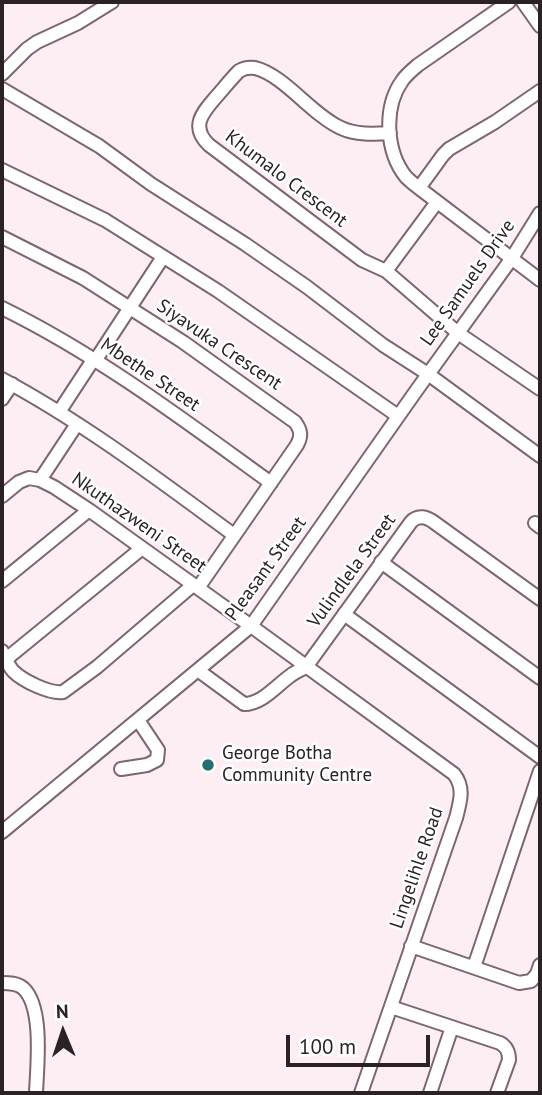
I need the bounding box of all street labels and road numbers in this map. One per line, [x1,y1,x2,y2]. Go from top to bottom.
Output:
street label: Khumalo Crescent [220,126,352,232]
street label: Lee Samuels Drive [416,215,520,351]
street label: Siyavuka Crescent [152,295,286,395]
street label: Mbethe Street [96,333,204,417]
street label: Nkuthazweni Street [67,468,211,578]
street label: Vulindlela Street [303,510,401,632]
street label: Pleasant Street [221,513,311,625]
street label: Lingelihle Road [386,804,448,932]

